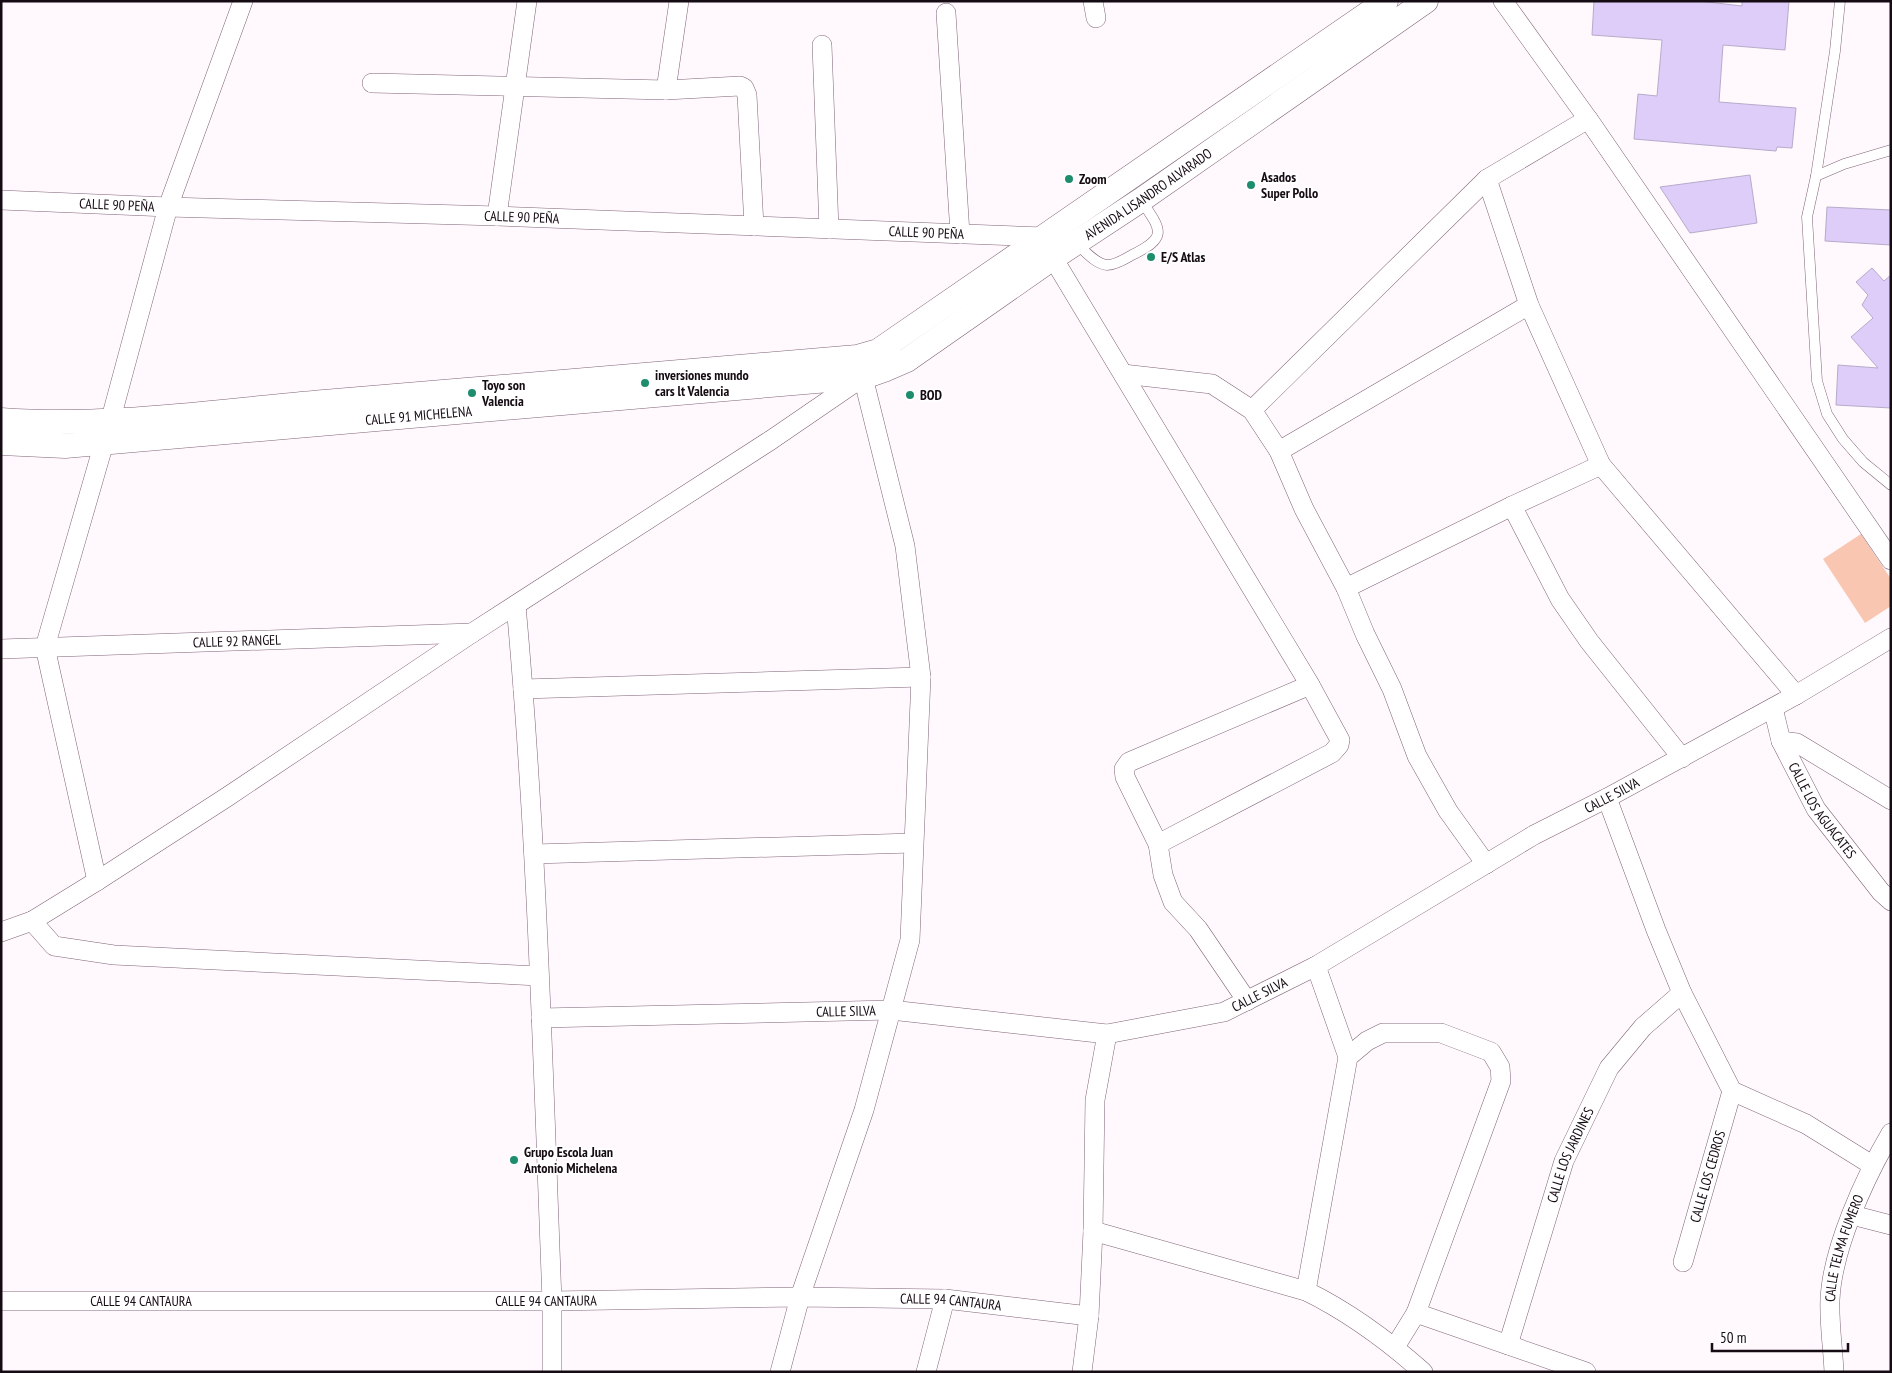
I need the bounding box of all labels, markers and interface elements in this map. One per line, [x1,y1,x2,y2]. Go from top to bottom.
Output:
street label: AVENIDA LISANDRO ALVARADO [1081,144,1216,244]
place label: Asados Super Pollo [1260,168,1318,202]
place label: Zoom [1079,170,1107,188]
marker: Zoom [1063,173,1075,185]
marker: Asados Super Pollo [1245,179,1257,191]
street label: CALLE 90 PEÑA [79,194,155,215]
street label: CALLE 90 PEÑA [484,207,560,227]
street label: CALLE 90 PEÑA [888,222,965,243]
place label: E/S Atlas [1161,248,1205,266]
marker: E/S Atlas [1145,251,1157,263]
place label: inversiones mundo cars lt Valencia [655,366,749,400]
place label: Toyo son Valencia [481,376,525,410]
marker: inversiones mundo cars lt Valencia [639,377,651,389]
place label: BOD [920,386,943,404]
marker: Toyo son Valencia [466,387,478,399]
marker: BOD [904,389,916,401]
street label: CALLE 91 MICHELENA [365,402,473,429]
street label: CALLE 92 RANGEL [192,630,281,651]
street label: CALLE LOS AGUACATES [1785,759,1860,862]
street label: CALLE SILVA [1581,773,1643,817]
street label: CALLE SILVA [1229,973,1290,1016]
street label: CALLE SILVA [816,1001,876,1021]
street label: CALLE LOS JARDINES [1543,1104,1598,1205]
street label: CALLE LOS CEDROS [1686,1128,1729,1224]
place label: Grupo Escola Juan Antonio Michelena [523,1143,617,1177]
marker: Grupo Escola Juan Antonio Michelena [508,1154,520,1166]
street label: CALLE TELMA FUMERO [1821,1191,1868,1302]
street label: CALLE 94 CANTAURA [900,1289,1003,1315]
street label: CALLE 94 CANTAURA [495,1291,597,1310]
street label: CALLE 94 CANTAURA [90,1292,192,1310]
scale bar [1712,1320,1848,1352]
text: 50 m [1720,1328,1746,1347]

